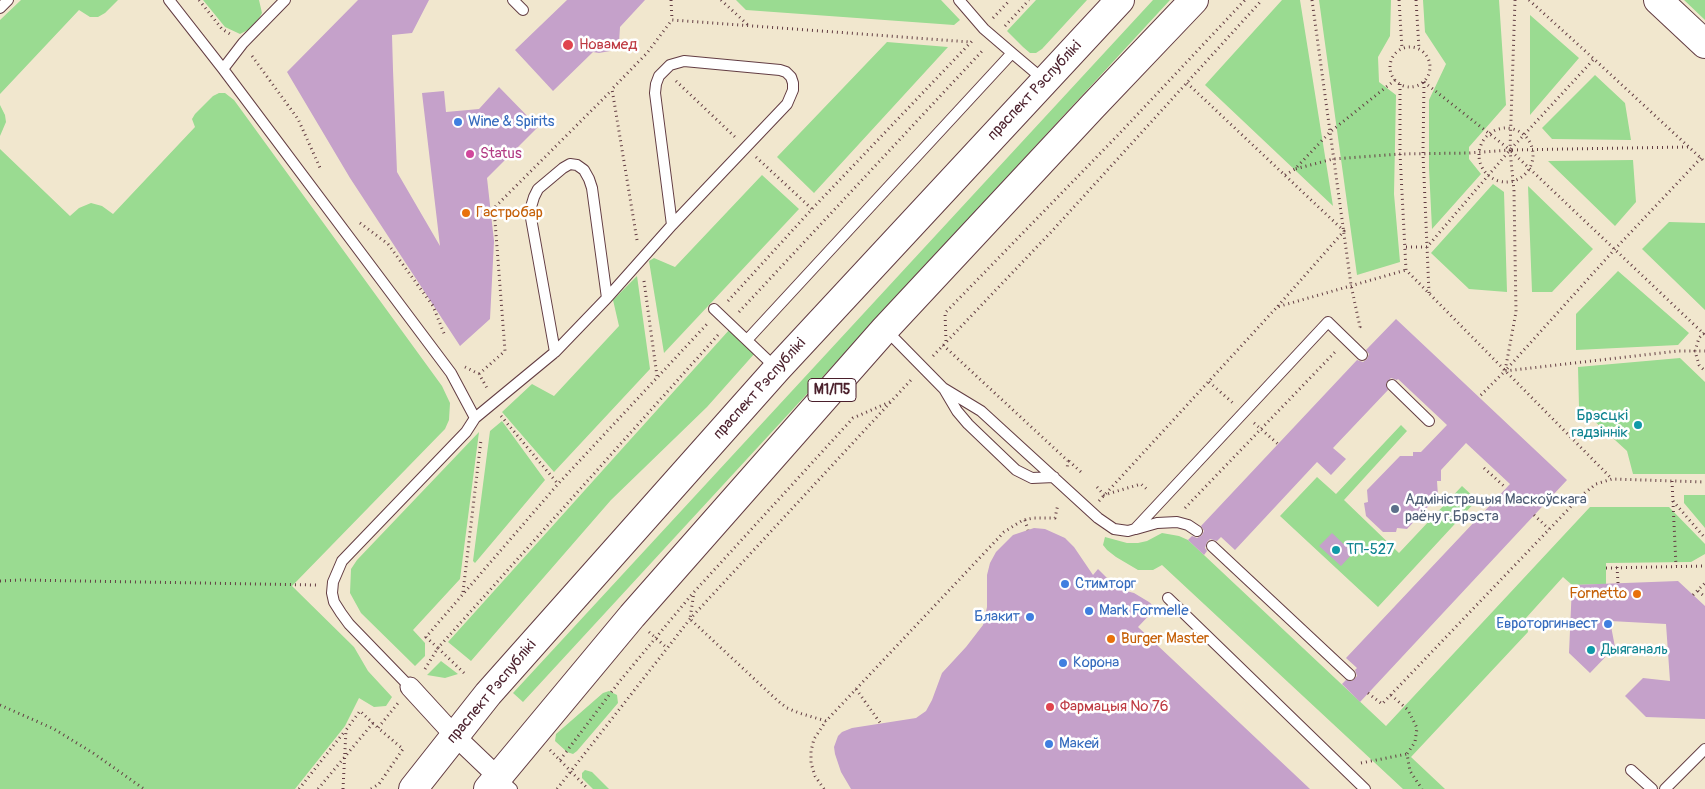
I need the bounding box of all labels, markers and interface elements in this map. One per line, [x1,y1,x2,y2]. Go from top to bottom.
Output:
place label: Новамед [579,36,637,54]
street label: праспект Рэспублікі [984,37,1086,145]
marker: Новамед [561,38,575,52]
place label: Wine & Spirits [468,113,554,131]
marker: Wine & Spirits [452,116,464,128]
place label: Status [480,145,522,163]
marker: Status [464,148,476,160]
place label: Гастробар [476,204,543,222]
marker: Гастробар [460,207,472,219]
street label: праспект Рэспублікі [710,335,810,443]
road number: М1/П5 [808,378,856,402]
place label: Брэсцкі гадзіннік [1572,407,1628,442]
marker: Брэсцкі гадзіннік [1632,419,1644,431]
place label: Адміністрацыя Маскоўскага раёну г.Брэста [1405,491,1587,526]
marker: Адміністрацыя Маскоўскага раёну г.Брэста [1389,503,1401,515]
place label: ТП-527 [1346,541,1394,559]
marker: ТП-527 [1330,544,1342,556]
place label: Стимторг [1075,575,1136,593]
marker: Стимторг [1059,578,1071,590]
place label: Fornetto [1569,585,1627,603]
marker: Fornetto [1631,588,1643,600]
place label: Mark Formelle [1099,602,1189,620]
marker: Mark Formelle [1083,605,1095,617]
place label: Блакит [974,608,1020,626]
marker: Блакит [1024,611,1036,623]
place label: Евроторгинвест [1496,615,1598,633]
marker: Евроторгинвест [1602,618,1614,630]
place label: Burger Master [1121,630,1209,648]
marker: Burger Master [1105,633,1117,645]
street label: праспект Рэспублікі [443,637,541,747]
place label: Дыяганаль [1601,641,1668,659]
marker: Дыяганаль [1585,644,1597,656]
place label: Корона [1073,654,1119,672]
marker: Корона [1057,657,1069,669]
place label: Фармацыя № 76 [1060,698,1168,716]
marker: Фармацыя № 76 [1044,701,1056,713]
place label: Макей [1059,735,1099,753]
marker: Макей [1043,738,1055,750]

